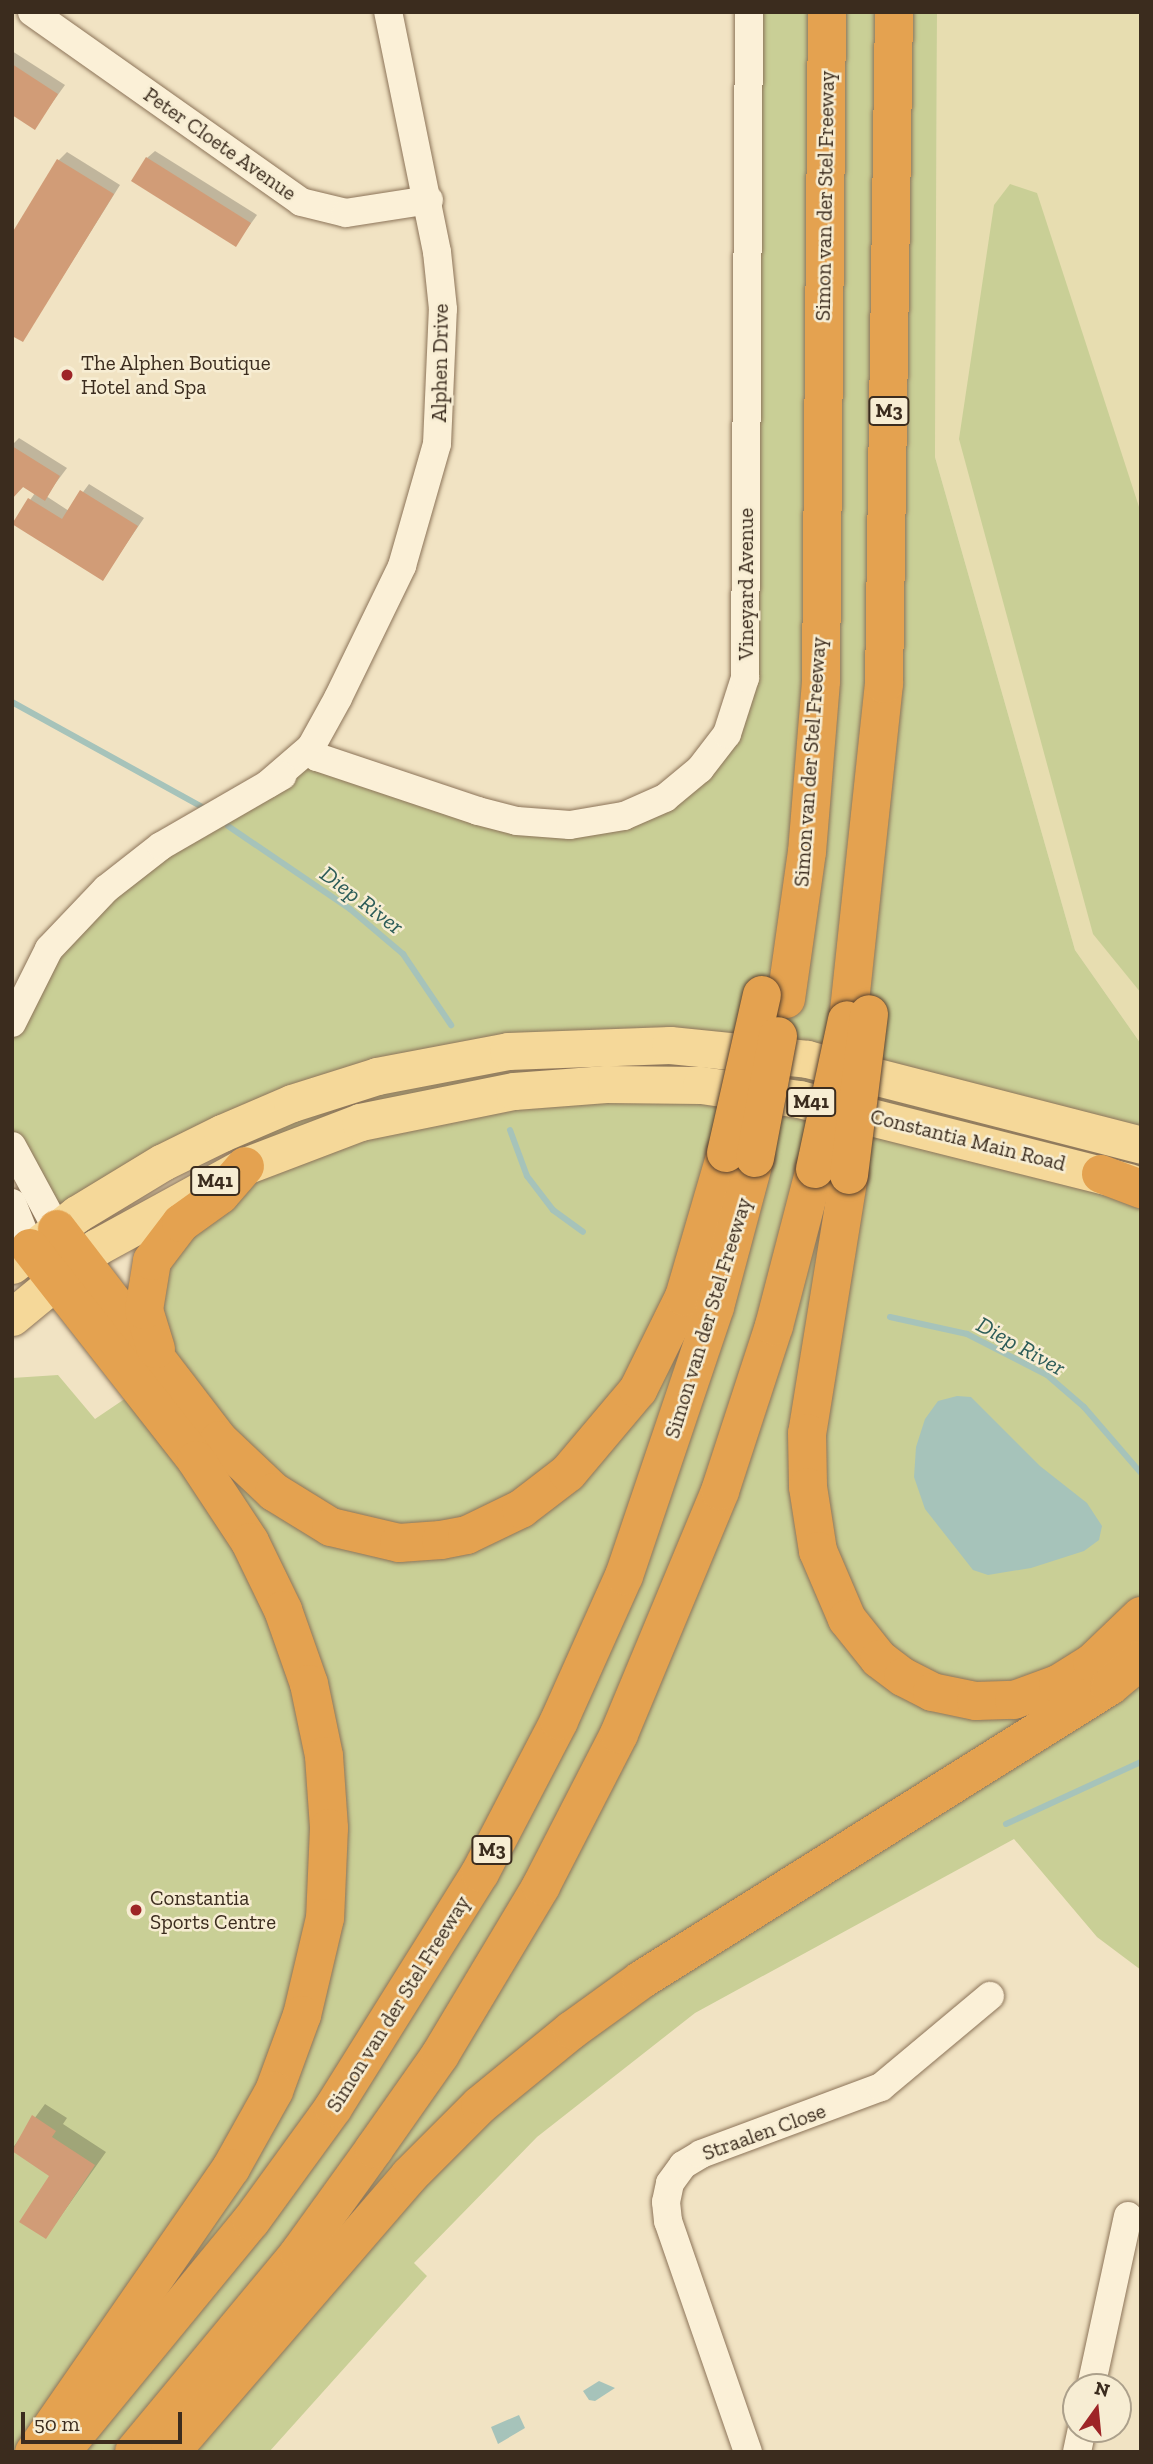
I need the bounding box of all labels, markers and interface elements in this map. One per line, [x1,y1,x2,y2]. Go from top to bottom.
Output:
street label: Simon van der Stel Freeway [810,70,840,322]
street label: Peter Cloete Avenue [138,82,302,206]
street label: Alphen Drive [426,303,454,423]
place label: The Alphen Boutique Hotel and Spa [81,350,271,400]
marker: The Alphen Boutique Hotel and Spa [59,367,75,383]
road number: M3 [868,396,910,426]
street label: Vineyard Avenue [733,507,759,661]
street label: Simon van der Stel Freeway [789,636,831,888]
water label: Diep River [315,860,409,940]
road number: M41 [785,1086,837,1118]
street label: Constantia Main Road [868,1104,1068,1176]
road number: M41 [189,1166,241,1196]
street label: Simon van der Stel Freeway [659,1194,757,1442]
water label: Diep River [972,1310,1070,1382]
road number: M3 [471,1834,513,1866]
place label: Constantia Sports Centre [150,1885,276,1935]
street label: Simon van der Stel Freeway [321,1891,475,2117]
marker: Constantia Sports Centre [128,1902,144,1918]
street label: Straalen Close [699,2098,829,2166]
north arrow [1062,2373,1132,2443]
text: N [1092,2376,1112,2402]
scale bar [24,2398,186,2442]
text: 50 m [34,2411,80,2436]

